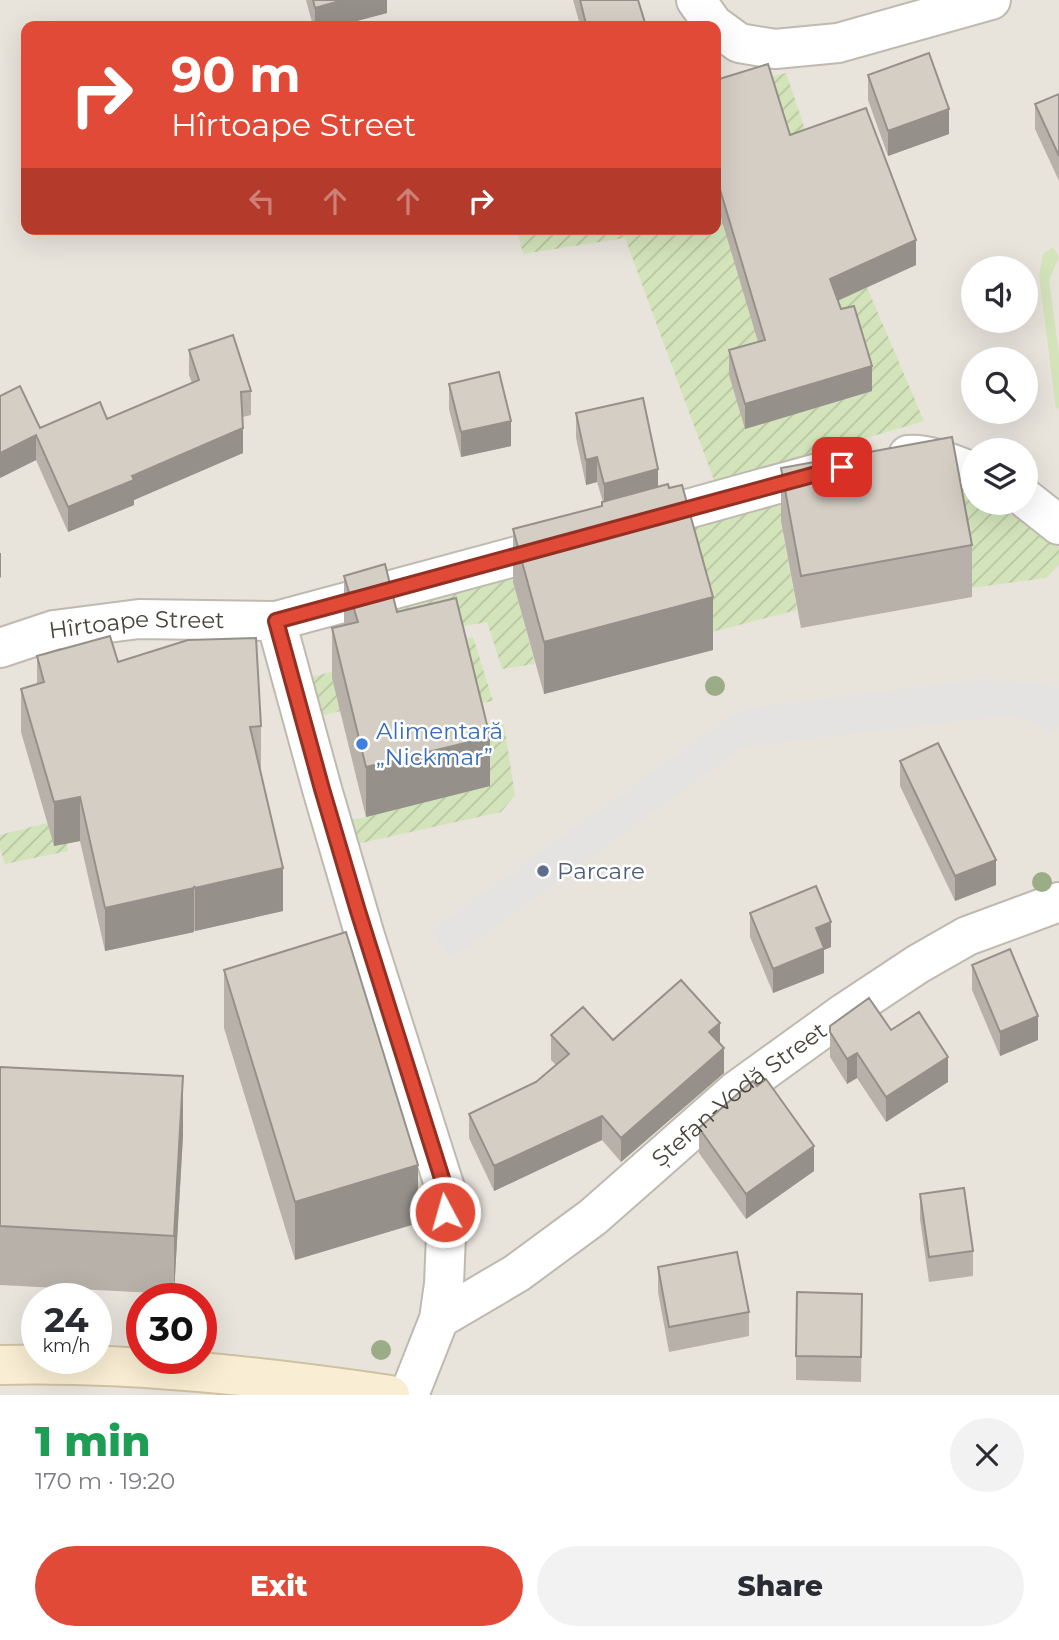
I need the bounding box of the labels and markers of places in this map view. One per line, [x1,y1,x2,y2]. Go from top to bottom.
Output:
pin [812,437,872,497]
place label: Alimentară „Nickmar” [376,717,503,771]
marker: Alimentară „Nickmar” [354,736,370,752]
place label: Parcare [557,857,645,885]
marker: Parcare [535,863,551,879]

